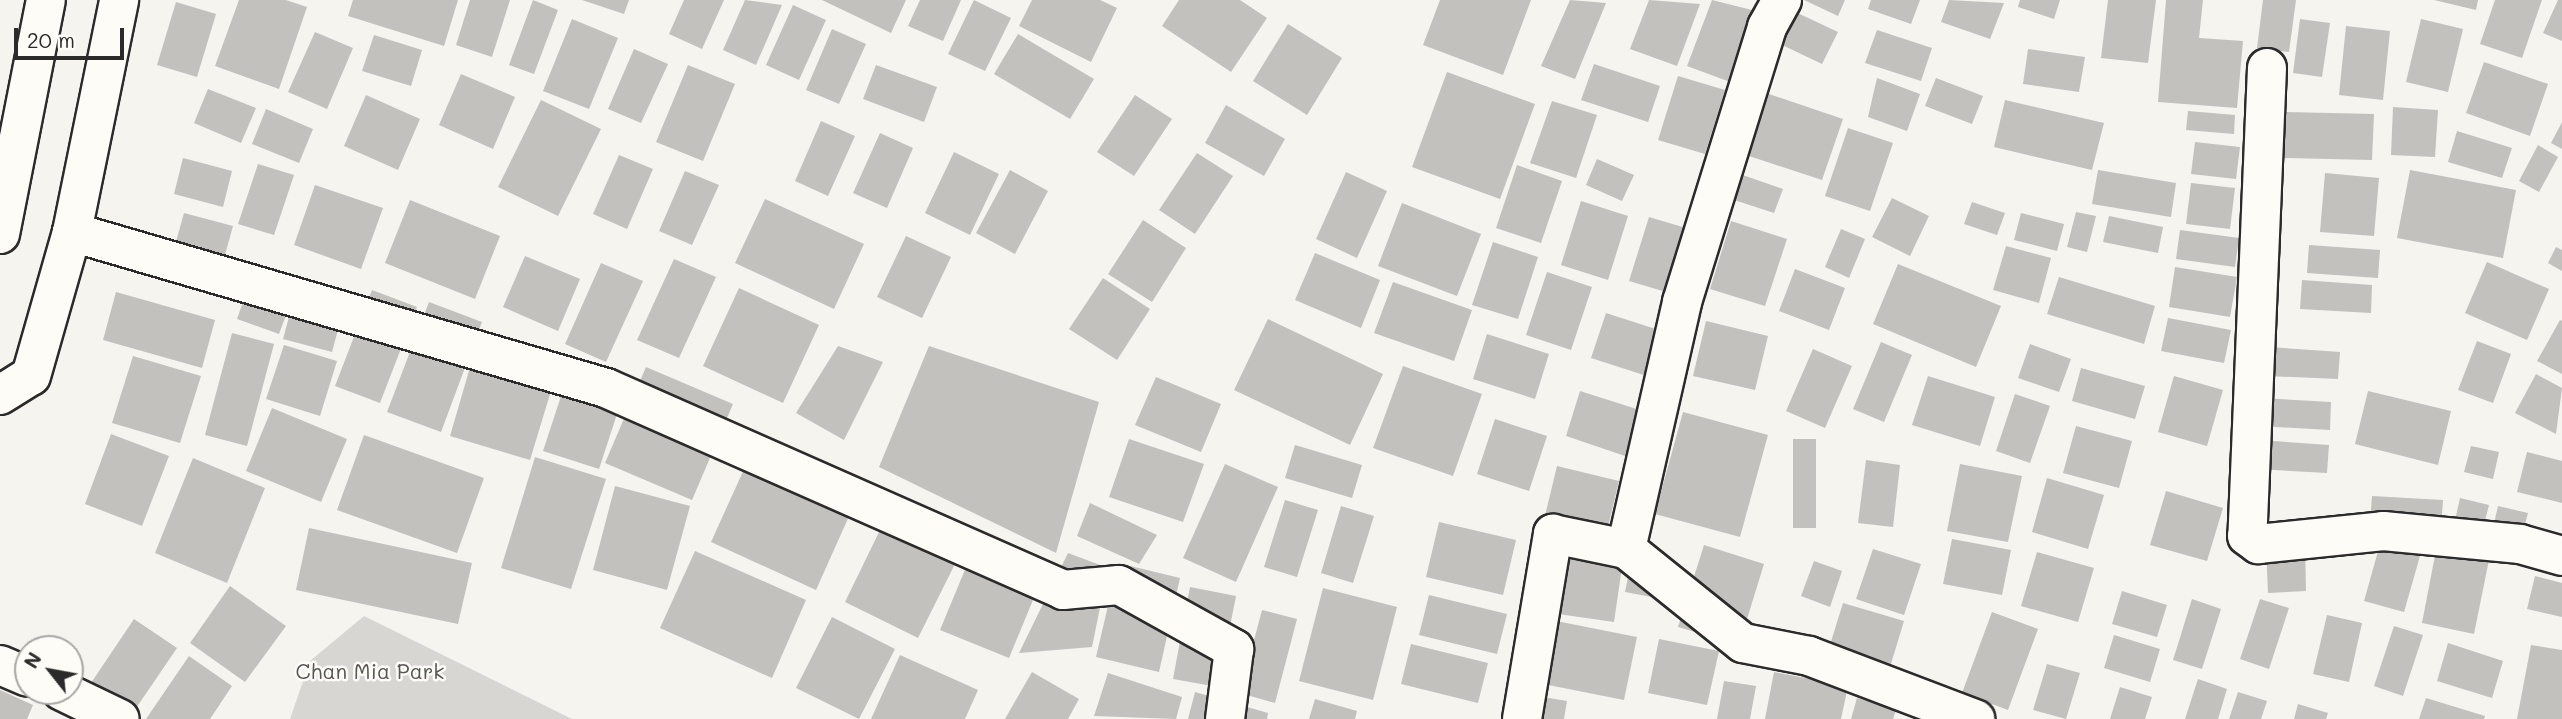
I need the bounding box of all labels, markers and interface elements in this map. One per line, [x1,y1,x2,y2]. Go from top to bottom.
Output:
scale bar [18,14,128,58]
text: 20 m [27,26,75,53]
north arrow [14,635,84,705]
text: N [18,647,47,673]
park label: Chan Mia Park [296,658,444,684]

